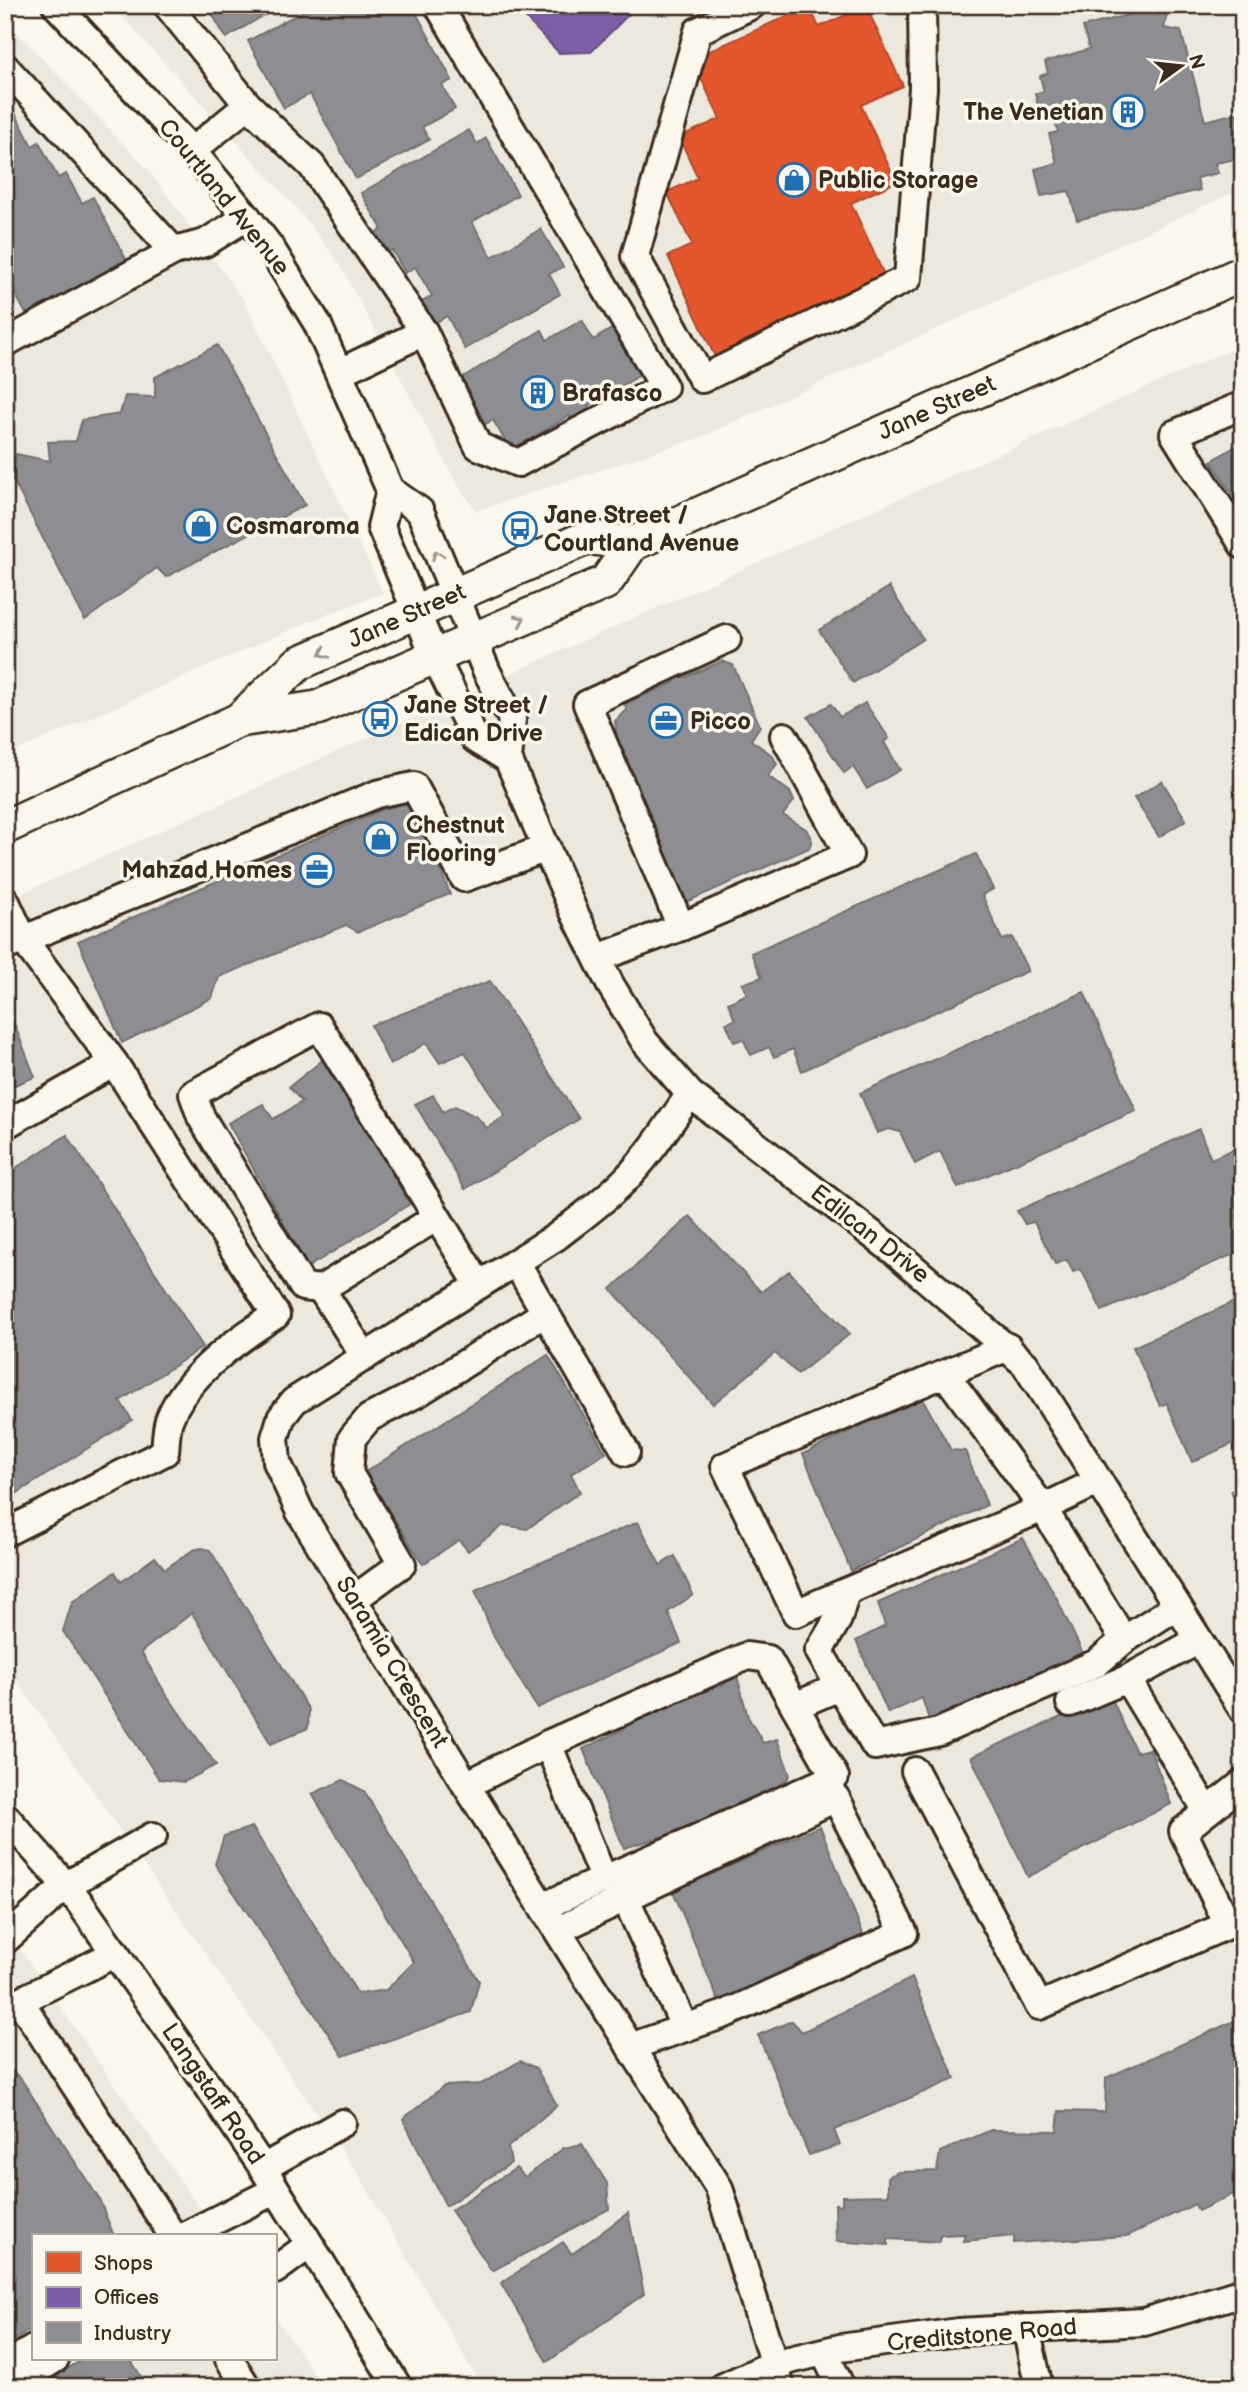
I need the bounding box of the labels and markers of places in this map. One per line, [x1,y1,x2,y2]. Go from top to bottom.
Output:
building icon: The Venetian [1109,93,1147,131]
place label: The Venetian [963,98,1104,127]
shop icon: Public Storage [775,161,813,199]
place label: Public Storage [818,166,978,195]
building icon: Brafasco [519,374,557,412]
place label: Brafasco [562,379,662,408]
place label: Jane Street / Courtland Avenue [544,501,739,558]
shop icon: Cosmaroma [182,507,220,545]
bus stop icon: Jane Street / Courtland Avenue [501,510,539,548]
place label: Cosmaroma [226,512,360,541]
place label: Jane Street / Edican Drive [404,691,549,748]
bus stop icon: Jane Street / Edican Drive [361,700,399,738]
office icon: Picco [647,702,685,740]
place label: Picco [690,707,751,736]
place label: Chestnut Flooring [406,811,505,868]
shop icon: Chestnut Flooring [362,820,400,858]
office icon: Mahzad Homes [298,851,336,889]
place label: Mahzad Homes [121,856,292,885]

